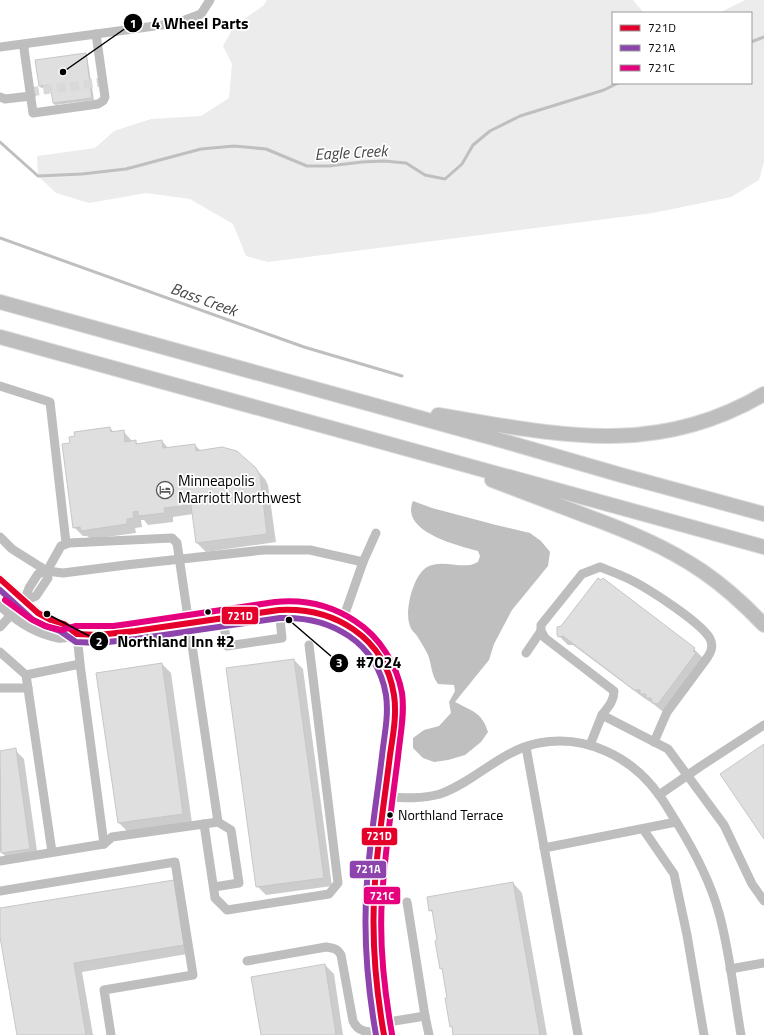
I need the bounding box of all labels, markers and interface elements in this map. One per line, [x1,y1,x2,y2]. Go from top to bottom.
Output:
callout: 4 Wheel Parts [123,9,256,37]
text: 4 Wheel Parts [151,11,249,35]
legend [612,12,752,84]
text: 1 [130,14,136,33]
text: 721D [648,18,676,37]
text: 721A [648,38,675,57]
text: 721C [648,58,675,77]
water label: Eagle Creek [314,138,390,166]
water label: Bass Creek [167,276,242,323]
place label: Minneapolis Marriott Northwest [178,469,302,509]
hotel icon: Minneapolis Marriott Northwest [155,480,175,500]
line badge: 721D [221,606,259,625]
unlabelled marker [203,607,213,617]
text: 721D [227,608,253,624]
callout: Northland Inn #2 [89,627,243,655]
text: Northland Inn #2 [117,629,235,653]
text: 2 [96,632,102,651]
callout: #7024 [329,649,410,677]
text: #7024 [357,650,401,674]
text: 3 [336,653,342,672]
place label: Northland Terrace [398,804,503,825]
marker: Northland Terrace [385,810,395,820]
line badge: 721D [361,827,398,846]
text: 721D [366,828,392,844]
line badge: 721A [349,860,387,879]
text: 721A [355,861,381,877]
line badge: 721C [363,886,401,905]
text: 721C [370,888,394,904]

